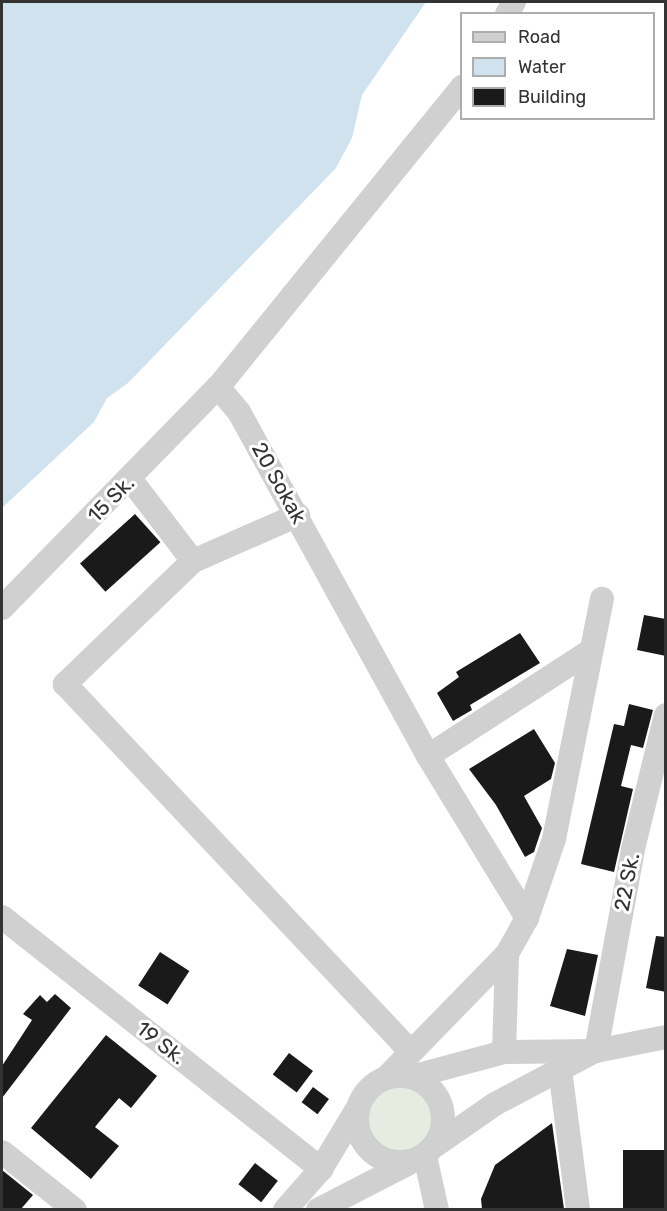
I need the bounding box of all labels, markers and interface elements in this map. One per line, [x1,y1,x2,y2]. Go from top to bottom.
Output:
legend [460,12,655,120]
text: Road [518,26,561,48]
text: Water [518,56,566,78]
text: Building [518,86,586,108]
street label: 20 Sokak [246,438,312,528]
street label: 15 Sk. [82,470,140,528]
street label: 22 Sk. [609,851,645,913]
street label: 19 Sk. [131,1016,191,1070]

